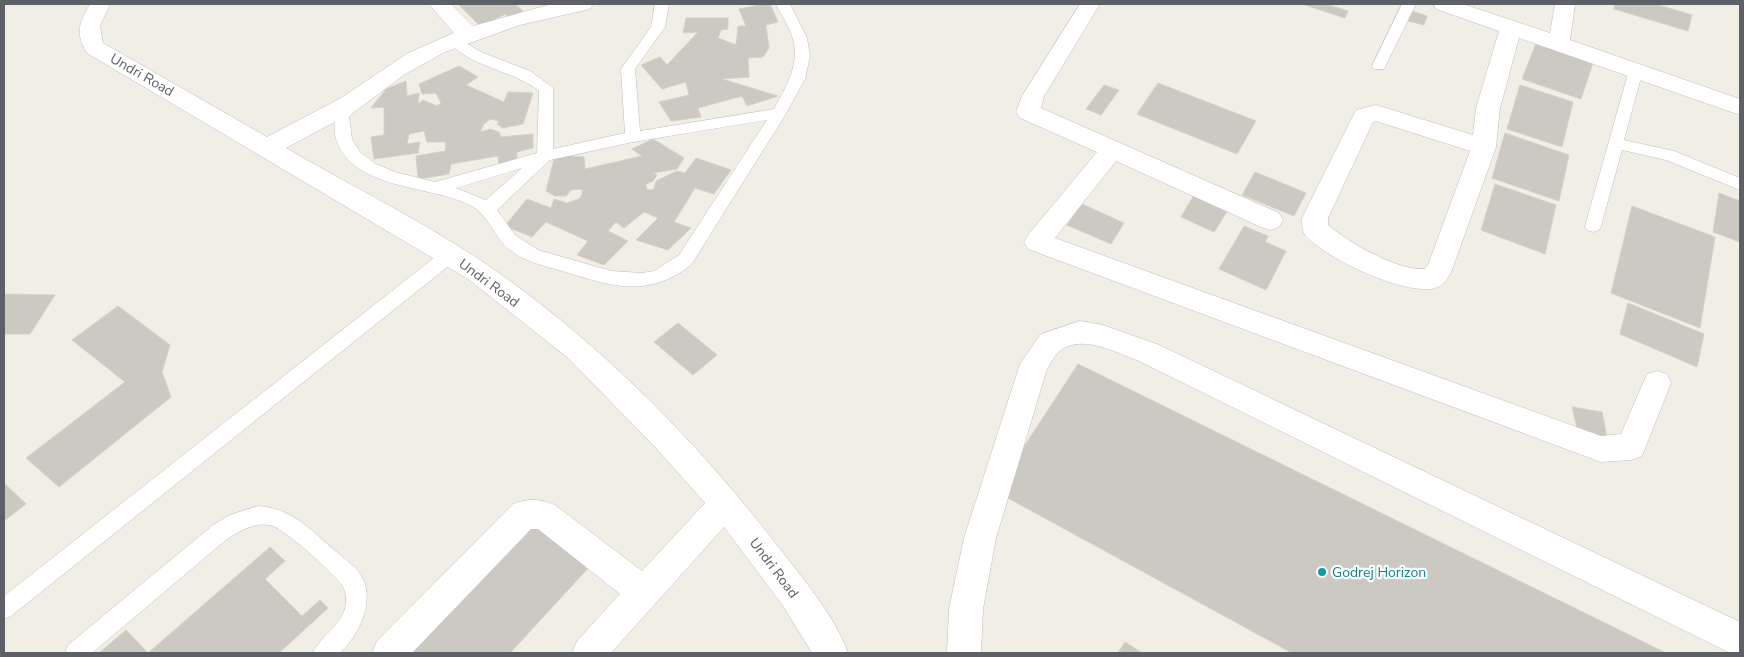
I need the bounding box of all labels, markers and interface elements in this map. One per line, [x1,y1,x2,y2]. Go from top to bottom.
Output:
street label: Undri Road [107,49,177,101]
street label: Undri Road [455,255,523,311]
street label: Undri Road [745,534,803,602]
place label: Godrej Horizon [1332,563,1426,582]
marker: Godrej Horizon [1316,566,1328,578]

